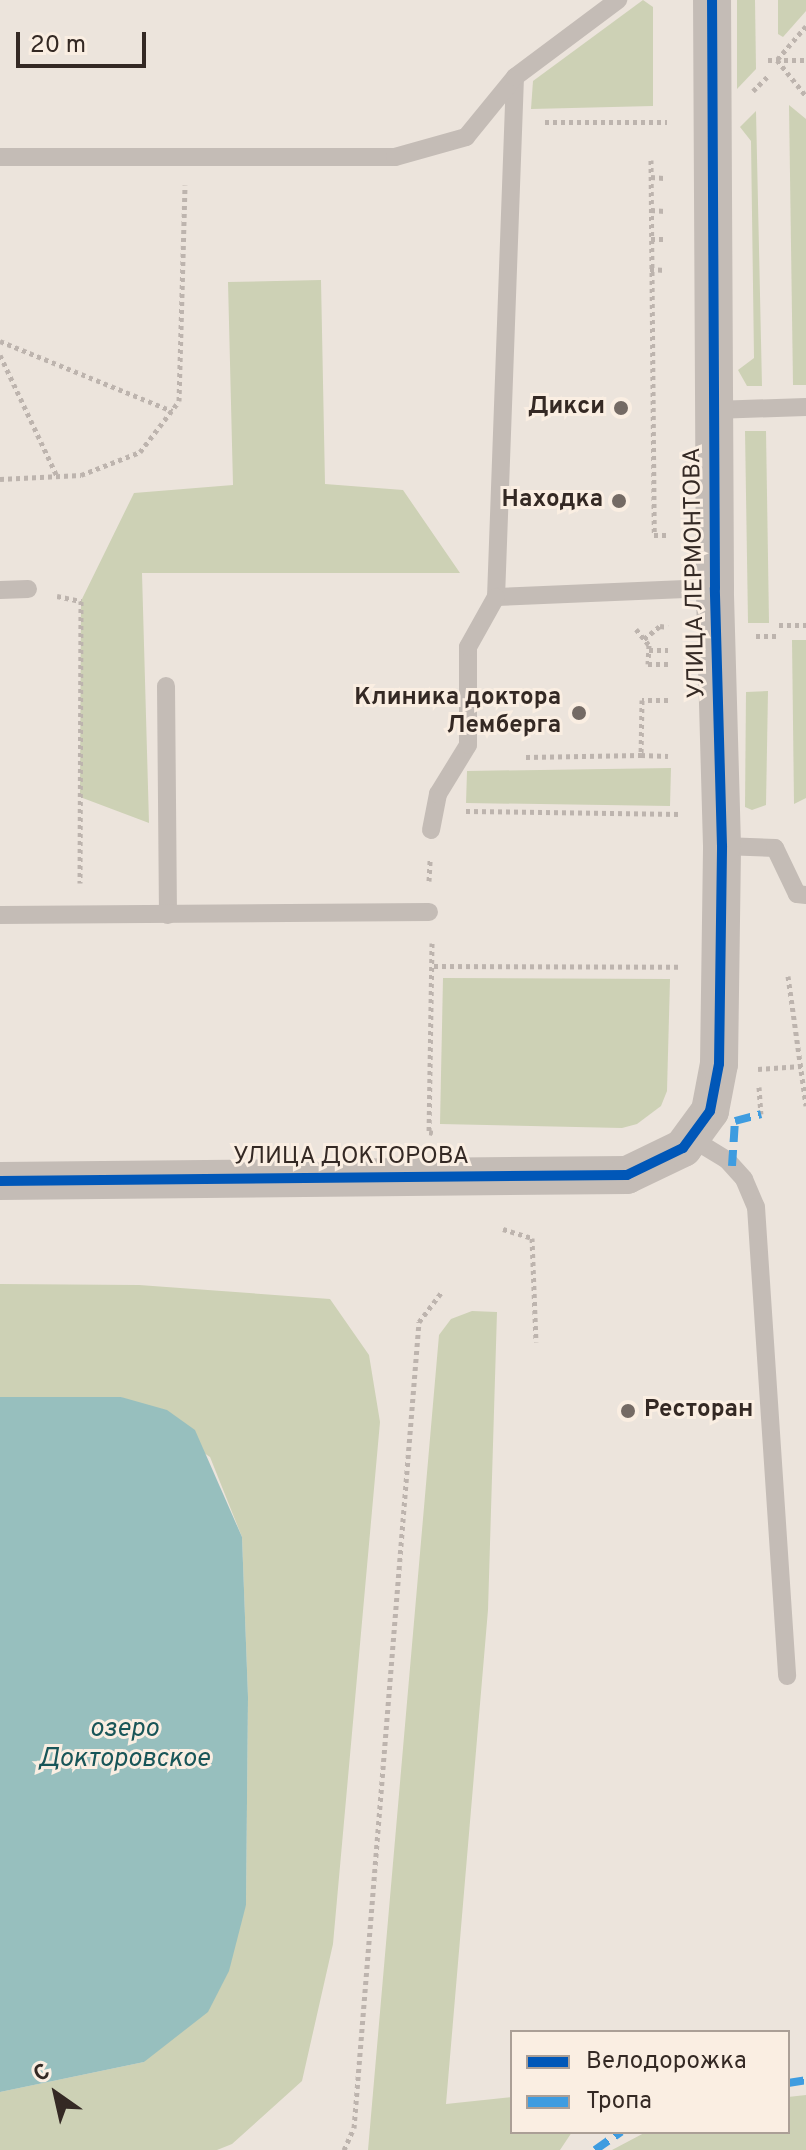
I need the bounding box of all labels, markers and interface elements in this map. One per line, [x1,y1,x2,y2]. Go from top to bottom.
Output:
scale bar [20,16,150,66]
text: 20 m [30,31,86,61]
place label: Дикси [528,394,605,422]
marker: Дикси [612,399,630,417]
street label: УЛИЦА ЛЕРМОНТОВА [679,447,713,699]
place label: Находка [502,487,603,515]
marker: Находка [610,492,628,510]
place label: Клиника доктора Лемберга [354,685,561,741]
marker: Клиника доктора Лемберга [568,702,590,724]
street label: УЛИЦА ДОКТОРОВА [232,1144,470,1172]
place label: Ресторан [644,1397,753,1425]
marker: Ресторан [619,1402,637,1420]
water label: озеро Докторовское [38,1714,210,1776]
legend [510,2030,790,2134]
text: Велодорожка [586,2047,747,2077]
north arrow [16,2054,96,2134]
text: С [29,2059,56,2089]
text: Тропа [586,2087,652,2117]

